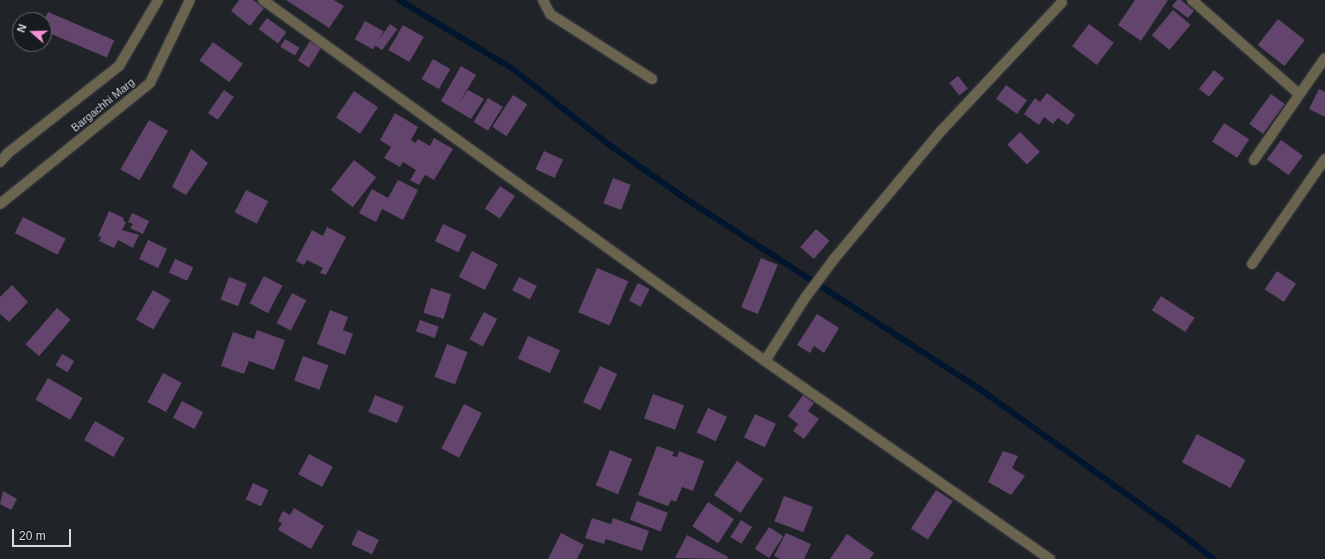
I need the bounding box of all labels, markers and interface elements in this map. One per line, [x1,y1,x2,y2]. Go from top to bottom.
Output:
north arrow [12,12,52,52]
text: N [15,22,29,34]
street label: Bargachhi Marg [69,75,137,135]
scale bar [14,521,73,547]
text: 20 m [19,529,46,543]

